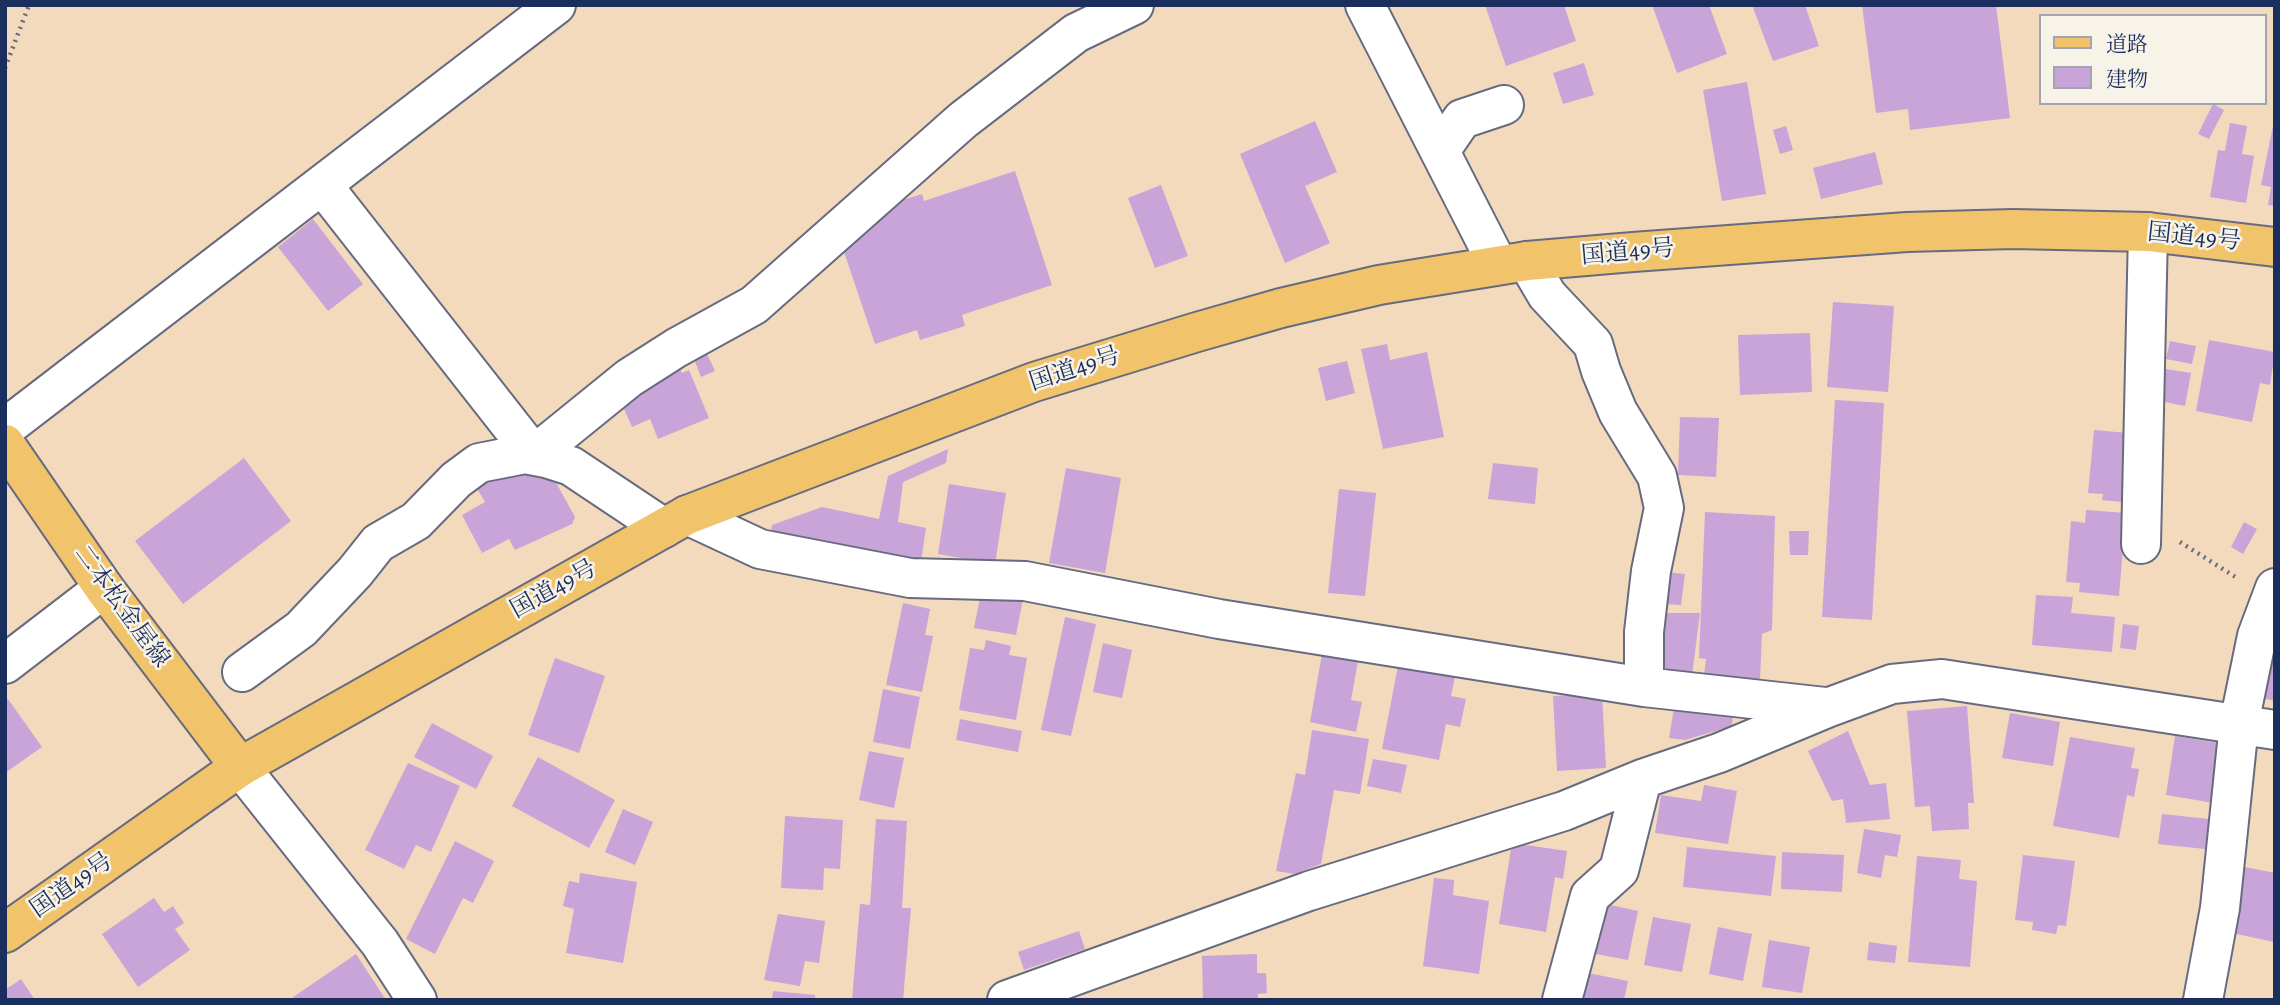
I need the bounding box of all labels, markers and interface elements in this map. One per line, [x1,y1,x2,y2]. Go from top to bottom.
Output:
legend [2038,14,2266,105]
text: 道路 [2106,30,2148,58]
text: 建物 [2106,65,2148,93]
street label: 国道49号 [2146,219,2242,257]
street label: 国道49号 [1580,235,1676,271]
street label: 国道49号 [1026,342,1124,398]
street label: 二本松金屋線 [67,540,175,674]
street label: 国道49号 [506,555,602,625]
street label: 国道49号 [25,847,119,925]

